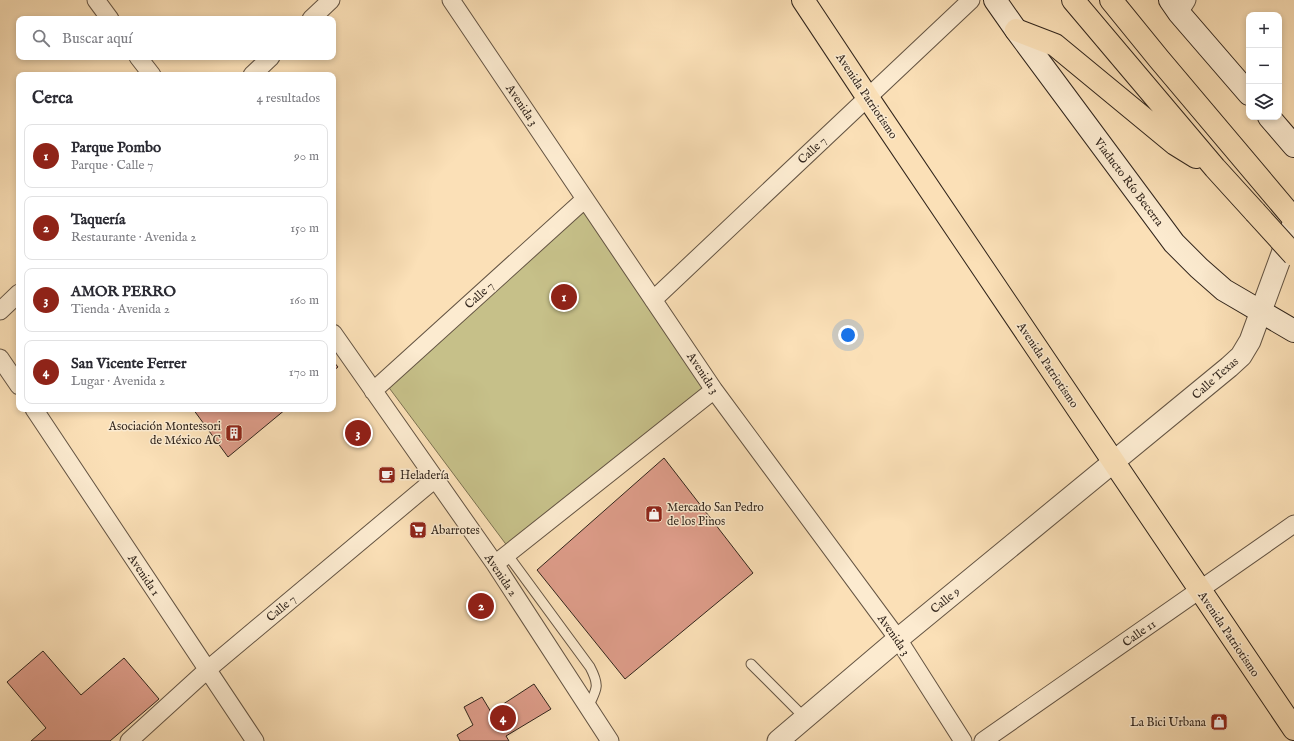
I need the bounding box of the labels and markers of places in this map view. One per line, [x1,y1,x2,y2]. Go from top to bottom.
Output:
pin: 1 [551,282,577,312]
pin: 3 [345,418,371,448]
place label: Asociación Montessori de México AC [108,419,221,448]
building icon: Asociación Montessori de México AC [224,423,244,443]
cafe icon: Heladería [377,465,397,485]
place label: Heladería [400,468,450,483]
place label: Mercado San Pedro de los Pinos [667,500,764,529]
shop icon: Mercado San Pedro de los Pinos [644,504,664,524]
supermarket icon: Abarrotes [408,520,428,540]
place label: Abarrotes [430,523,480,538]
pin: 2 [468,591,494,621]
pin: 4 [490,703,516,733]
shop icon: La Bici Urbana [1209,712,1229,732]
place label: La Bici Urbana [1130,715,1207,730]

